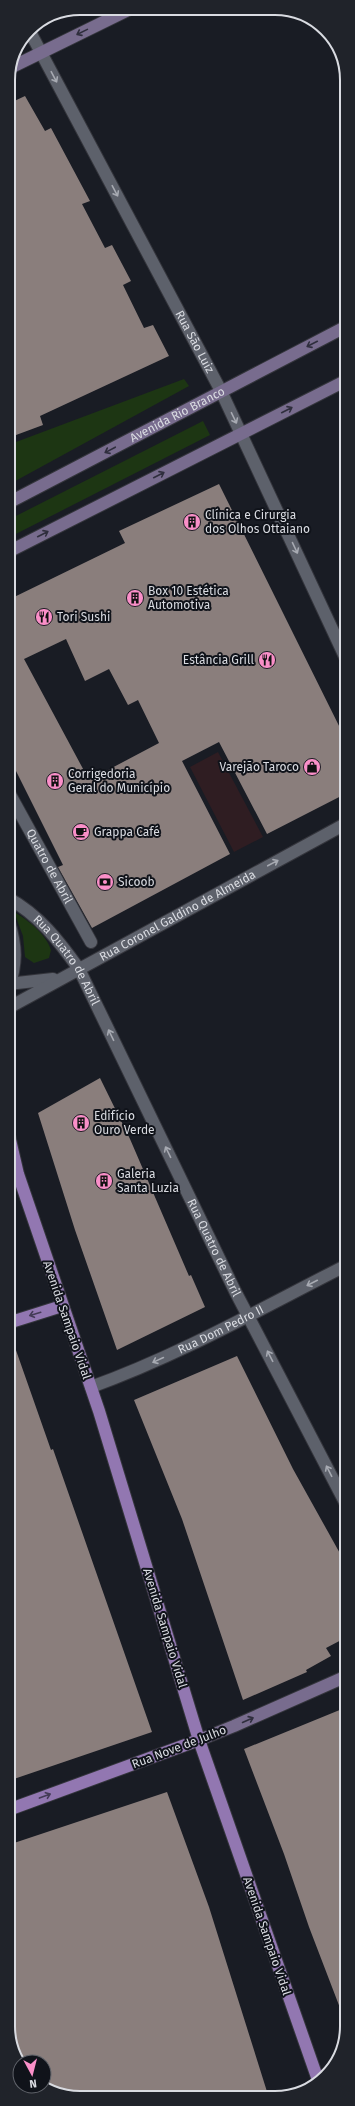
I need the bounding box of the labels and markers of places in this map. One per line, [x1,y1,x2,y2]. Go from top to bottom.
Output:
place label: Clínica e Cirurgia dos Olhos Ottaiano [205,508,310,536]
building icon: Clínica e Cirurgia dos Olhos Ottaiano [182,512,202,532]
place label: Box 10 Estética Automotiva [148,584,229,612]
building icon: Box 10 Estética Automotiva [125,588,145,608]
restaurant icon: Tori Sushi [34,607,54,627]
place label: Tori Sushi [57,610,110,624]
restaurant icon: Estância Grill [257,650,277,670]
place label: Estância Grill [183,653,254,667]
shop icon: Varejão Taroco [302,757,322,777]
place label: Varejão Taroco [219,760,299,774]
place label: Corrigedoria Geral do Município [68,767,170,795]
building icon: Corrigedoria Geral do Município [45,771,65,791]
cafe icon: Grappa Café [71,822,91,842]
place label: Grappa Café [94,825,160,839]
bank icon: Sicoob [95,872,115,892]
place label: Sicoob [118,875,155,889]
place label: Edifício Ouro Verde [94,1109,155,1137]
building icon: Edifício Ouro Verde [71,1113,91,1133]
place label: Galeria Santa Luzia [117,1167,179,1195]
building icon: Galeria Santa Luzia [94,1171,114,1191]

